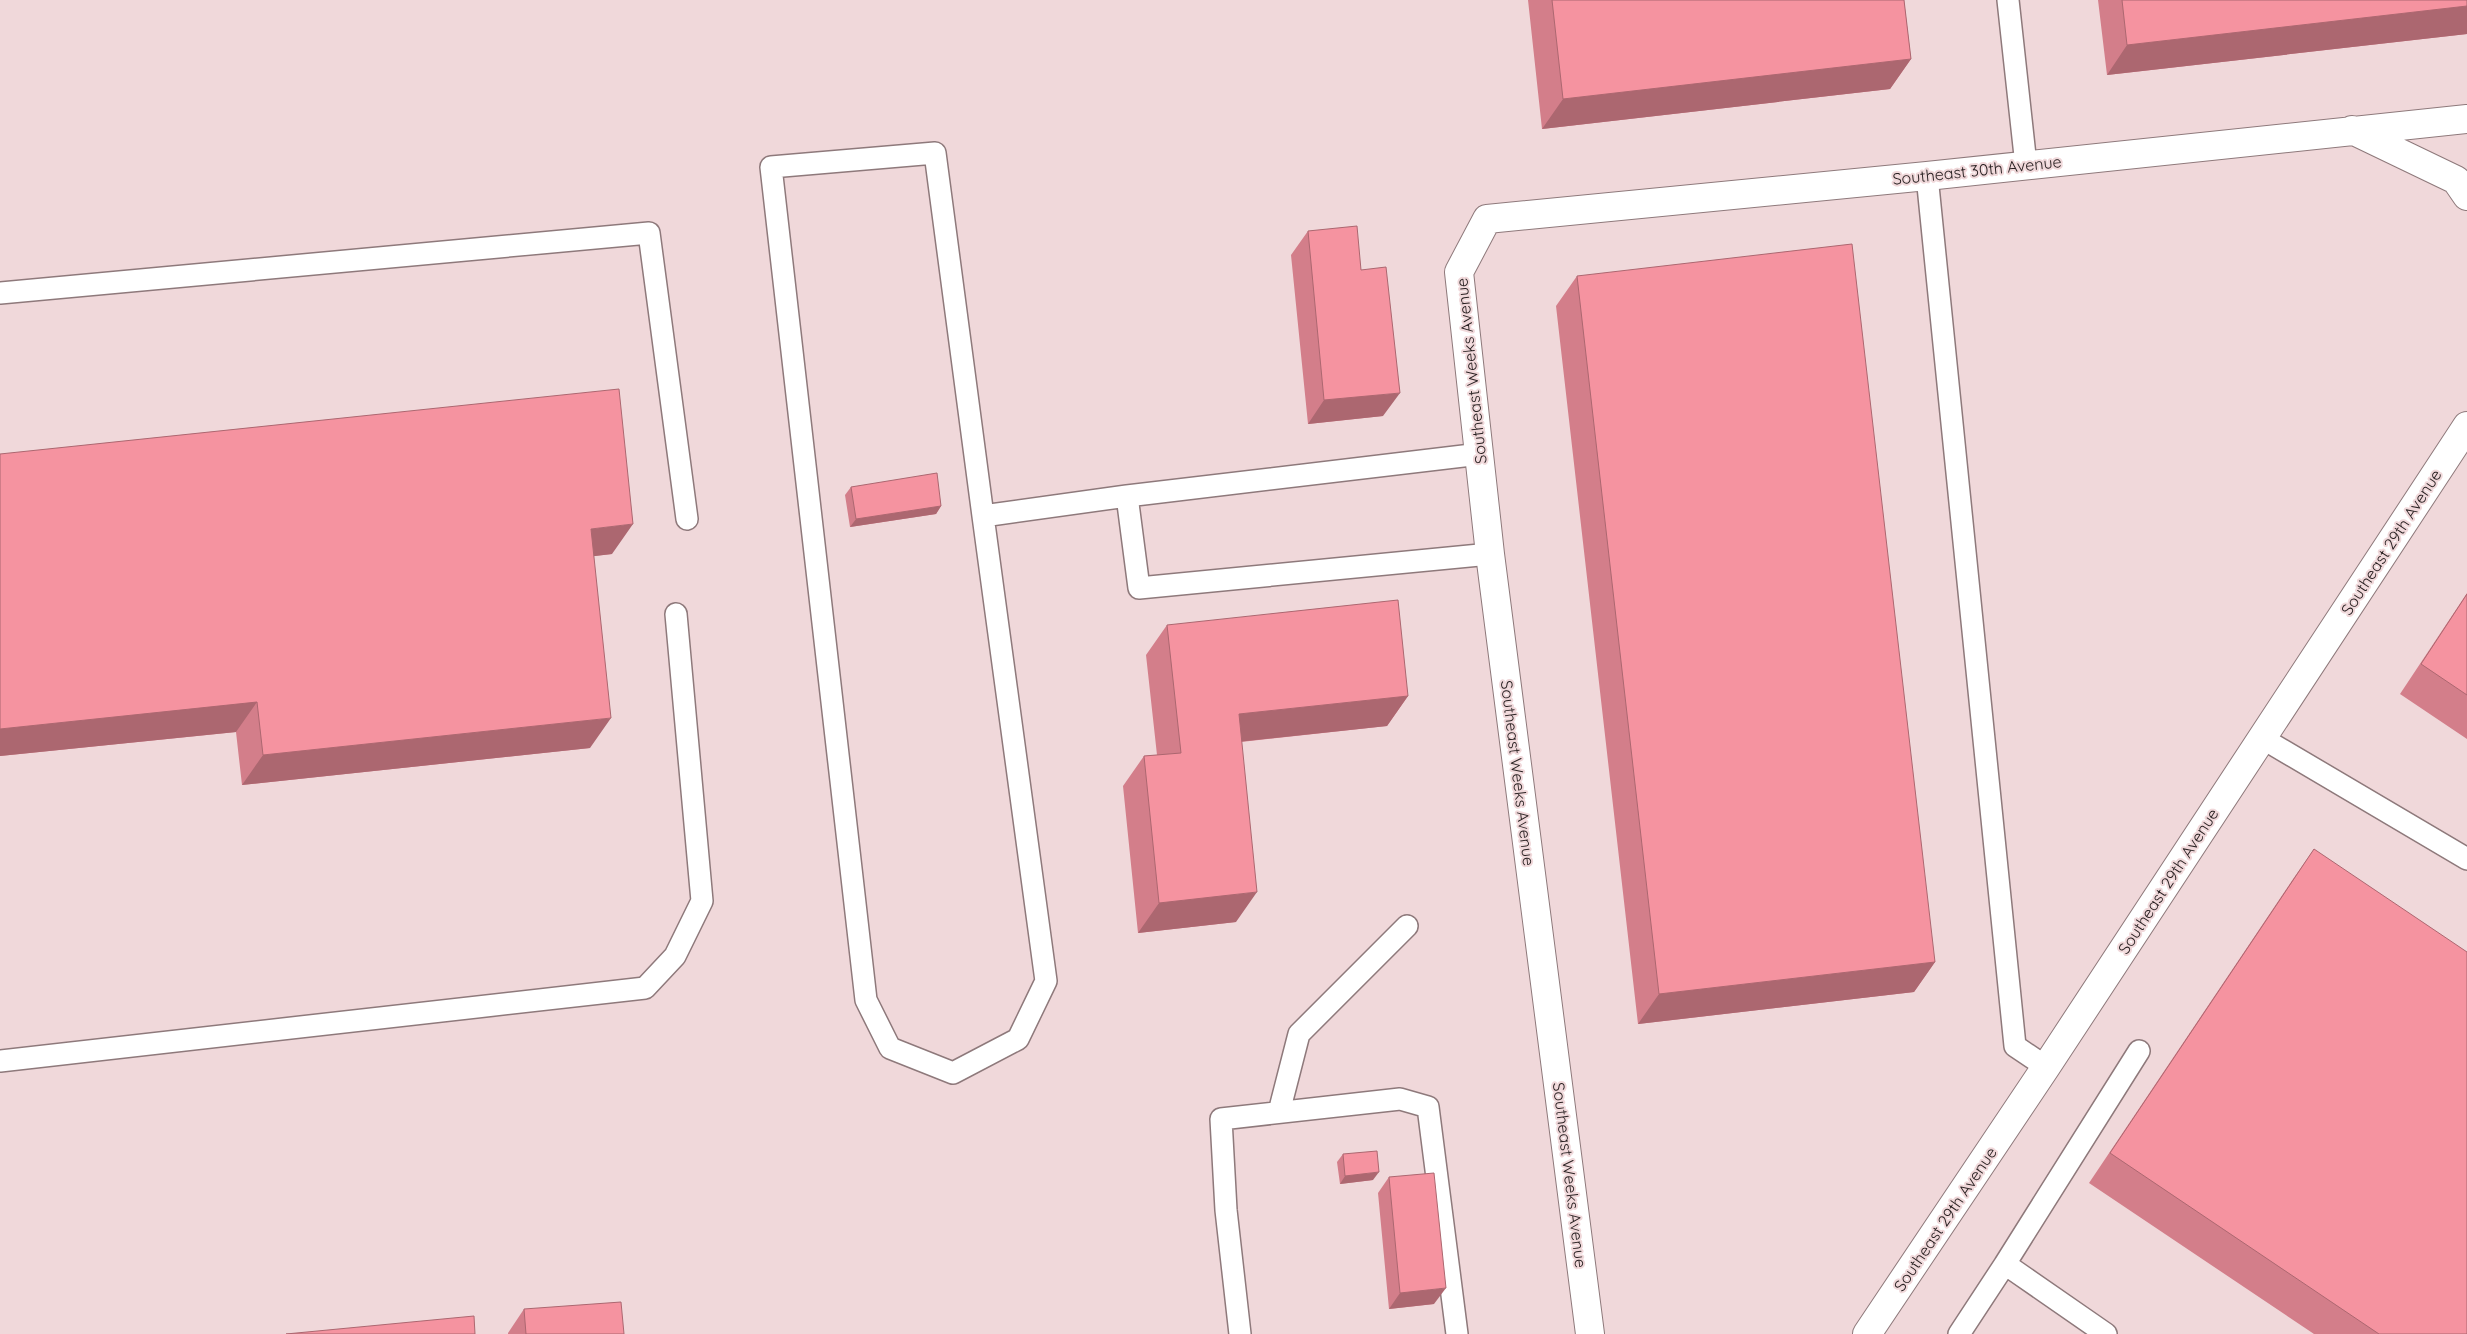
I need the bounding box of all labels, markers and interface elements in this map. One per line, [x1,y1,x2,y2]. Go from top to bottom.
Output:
street label: Southeast 30th Avenue [1891,151,2063,189]
street label: Southeast Weeks Avenue [1451,277,1491,465]
street label: Southeast 29th Avenue [2336,465,2446,619]
street label: Southeast Weeks Avenue [1497,679,1539,867]
street label: Southeast 29th Avenue [2113,804,2223,958]
street label: Southeast Weeks Avenue [1549,1081,1591,1269]
street label: Southeast 29th Avenue [1889,1143,2001,1295]

